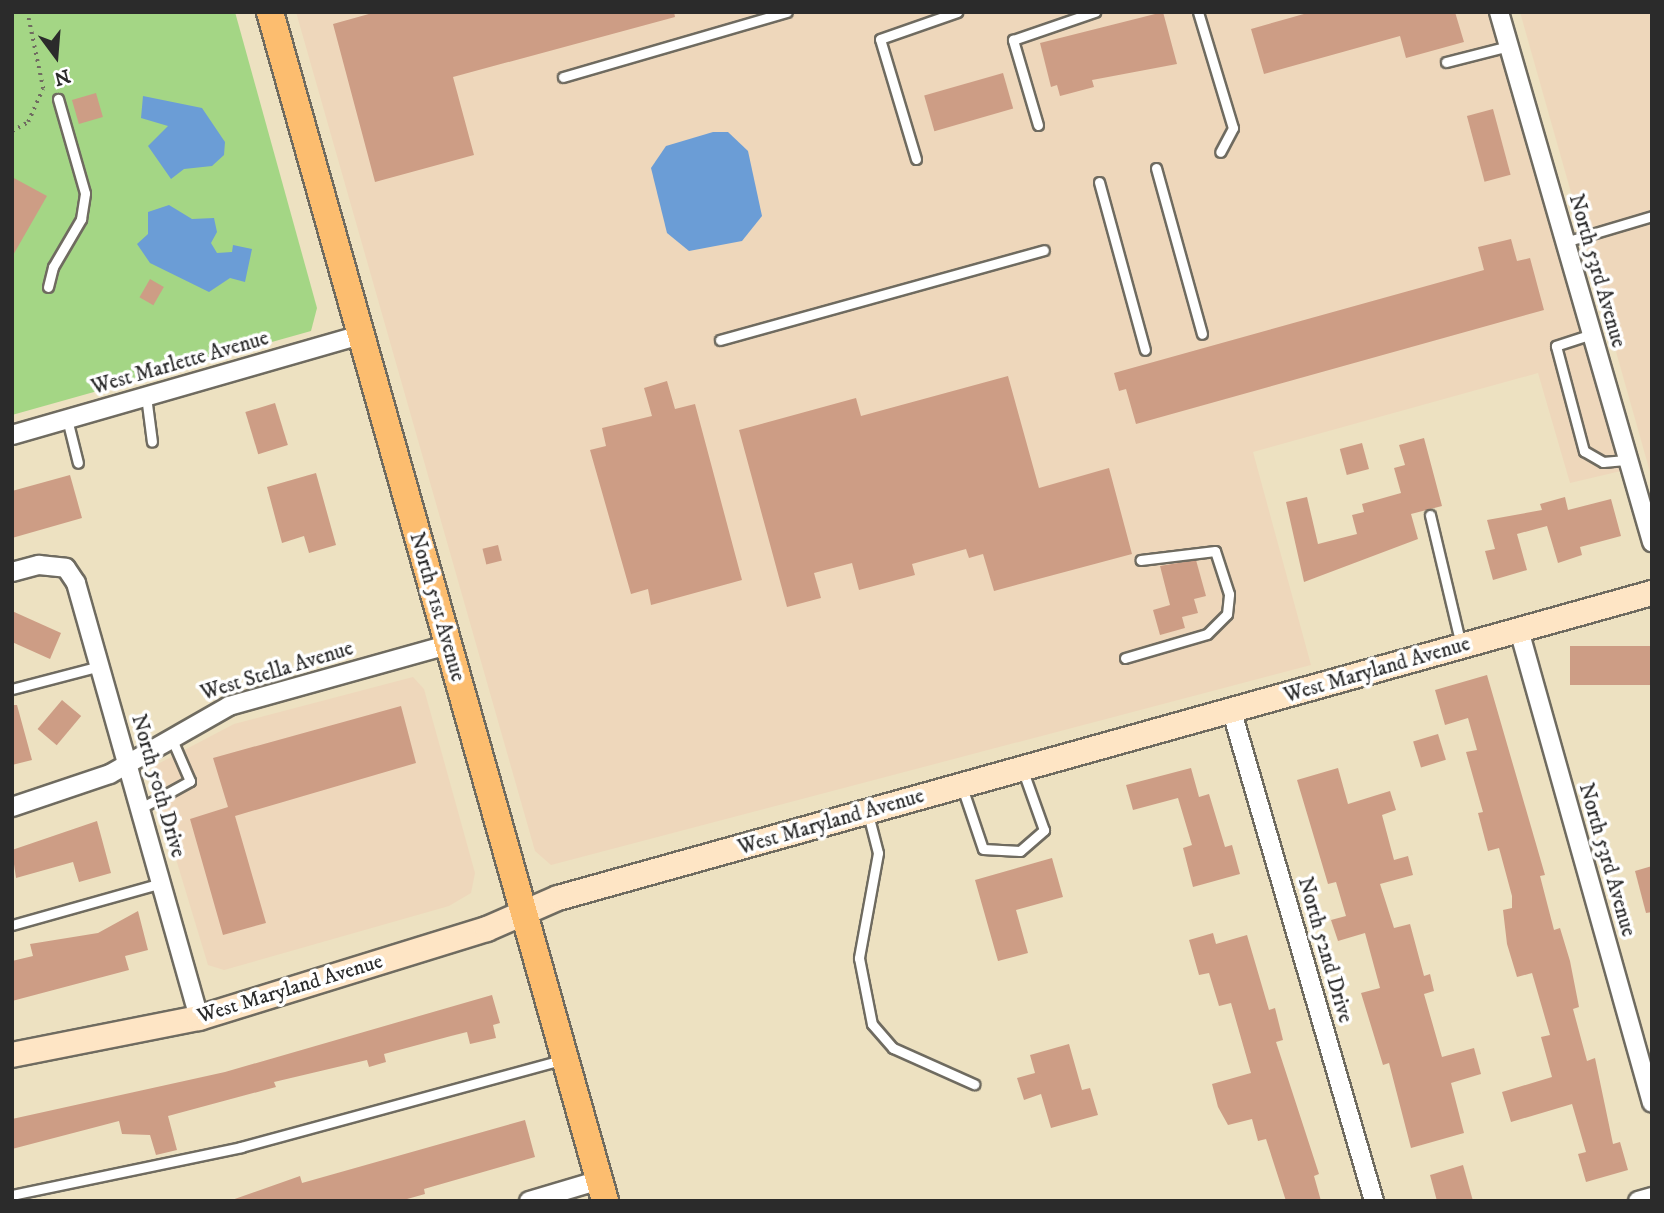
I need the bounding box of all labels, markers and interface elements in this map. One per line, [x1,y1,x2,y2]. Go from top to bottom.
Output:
north arrow [21,21,91,91]
text: N [51,63,73,90]
street label: North 53rd Avenue [1563,191,1631,351]
street label: West Marlette Avenue [89,326,271,400]
street label: North 51st Avenue [404,530,470,684]
street label: West Maryland Avenue [1281,631,1473,709]
street label: West Stella Avenue [198,636,356,706]
street label: North 50th Drive [126,712,190,860]
street label: North 53rd Avenue [1573,780,1641,940]
street label: West Maryland Avenue [735,783,927,861]
street label: North 52nd Drive [1292,874,1358,1026]
street label: West Maryland Avenue [194,949,386,1029]

